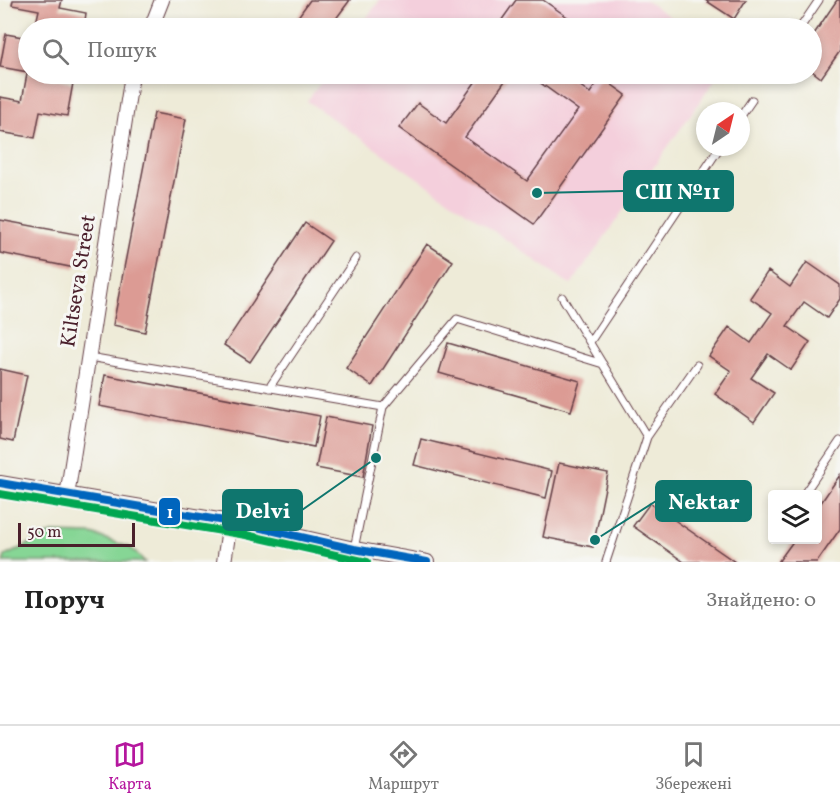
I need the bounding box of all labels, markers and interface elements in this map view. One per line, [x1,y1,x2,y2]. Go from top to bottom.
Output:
search box [18,18,822,84]
icon: search [39,35,72,68]
text: Пошук [87,36,157,67]
north arrow [696,102,750,156]
callout: СШ №11 [624,171,733,211]
text: СШ №11 [635,178,721,209]
street label: Kiltseva Street [54,213,104,349]
callout: Nektar [656,481,751,521]
text: Nektar [668,488,740,519]
callout: Delvi [223,490,302,530]
map controls [768,490,822,544]
button: layers [768,490,822,544]
line badge: 1 [158,497,181,526]
text: Delvi [236,497,291,528]
text: 1 [167,503,173,525]
scale bar [18,520,135,548]
text: 50 m [27,522,61,544]
text: Поруч [24,583,105,619]
text: Знайдено: 0 [706,587,816,615]
tab: Карта [108,738,152,796]
tab: Маршрут [368,738,439,796]
tab: Збережені [655,738,732,796]

